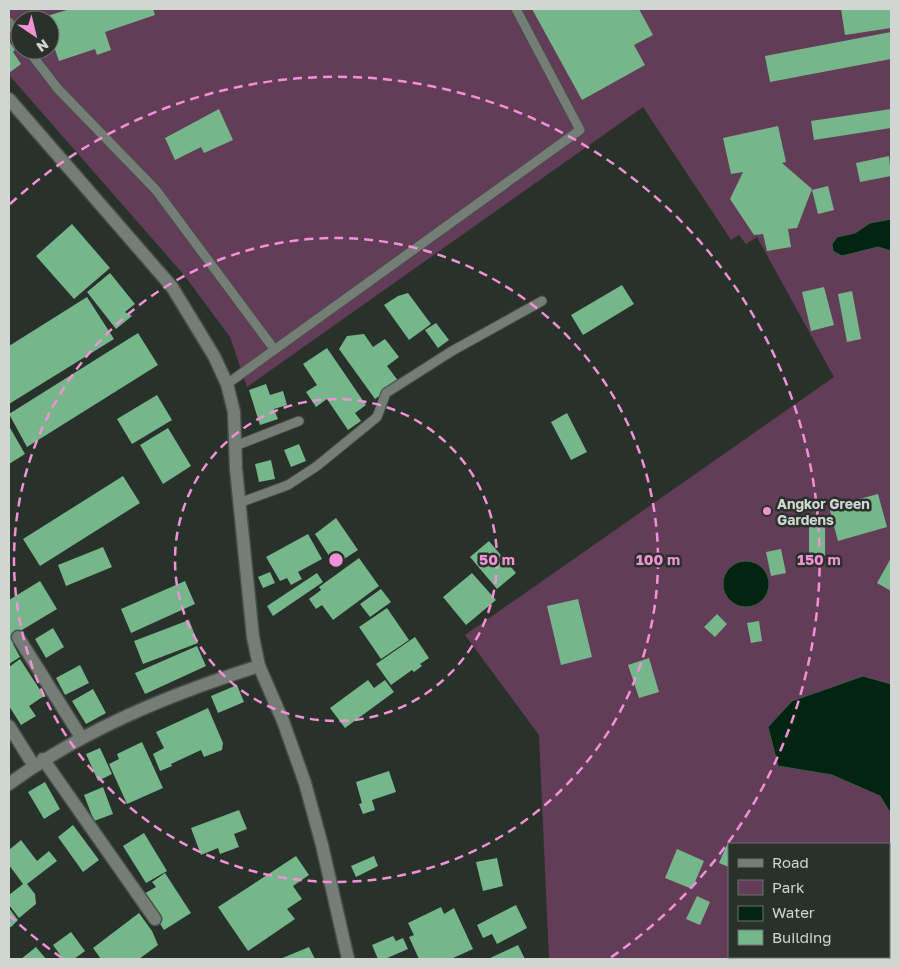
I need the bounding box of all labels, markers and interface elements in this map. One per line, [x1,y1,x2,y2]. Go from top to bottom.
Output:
north arrow [10,10,60,60]
text: N [34,36,52,56]
place label: Angkor Green Gardens [777,495,870,528]
marker: Angkor Green Gardens [761,505,773,517]
text: 50 m [479,550,515,568]
text: 100 m [636,550,680,568]
text: 150 m [797,550,841,568]
centre of rings [327,551,345,569]
legend [728,843,890,958]
text: Road [772,853,809,871]
text: Park [772,878,805,896]
text: Water [772,903,815,921]
text: Building [772,928,832,946]

